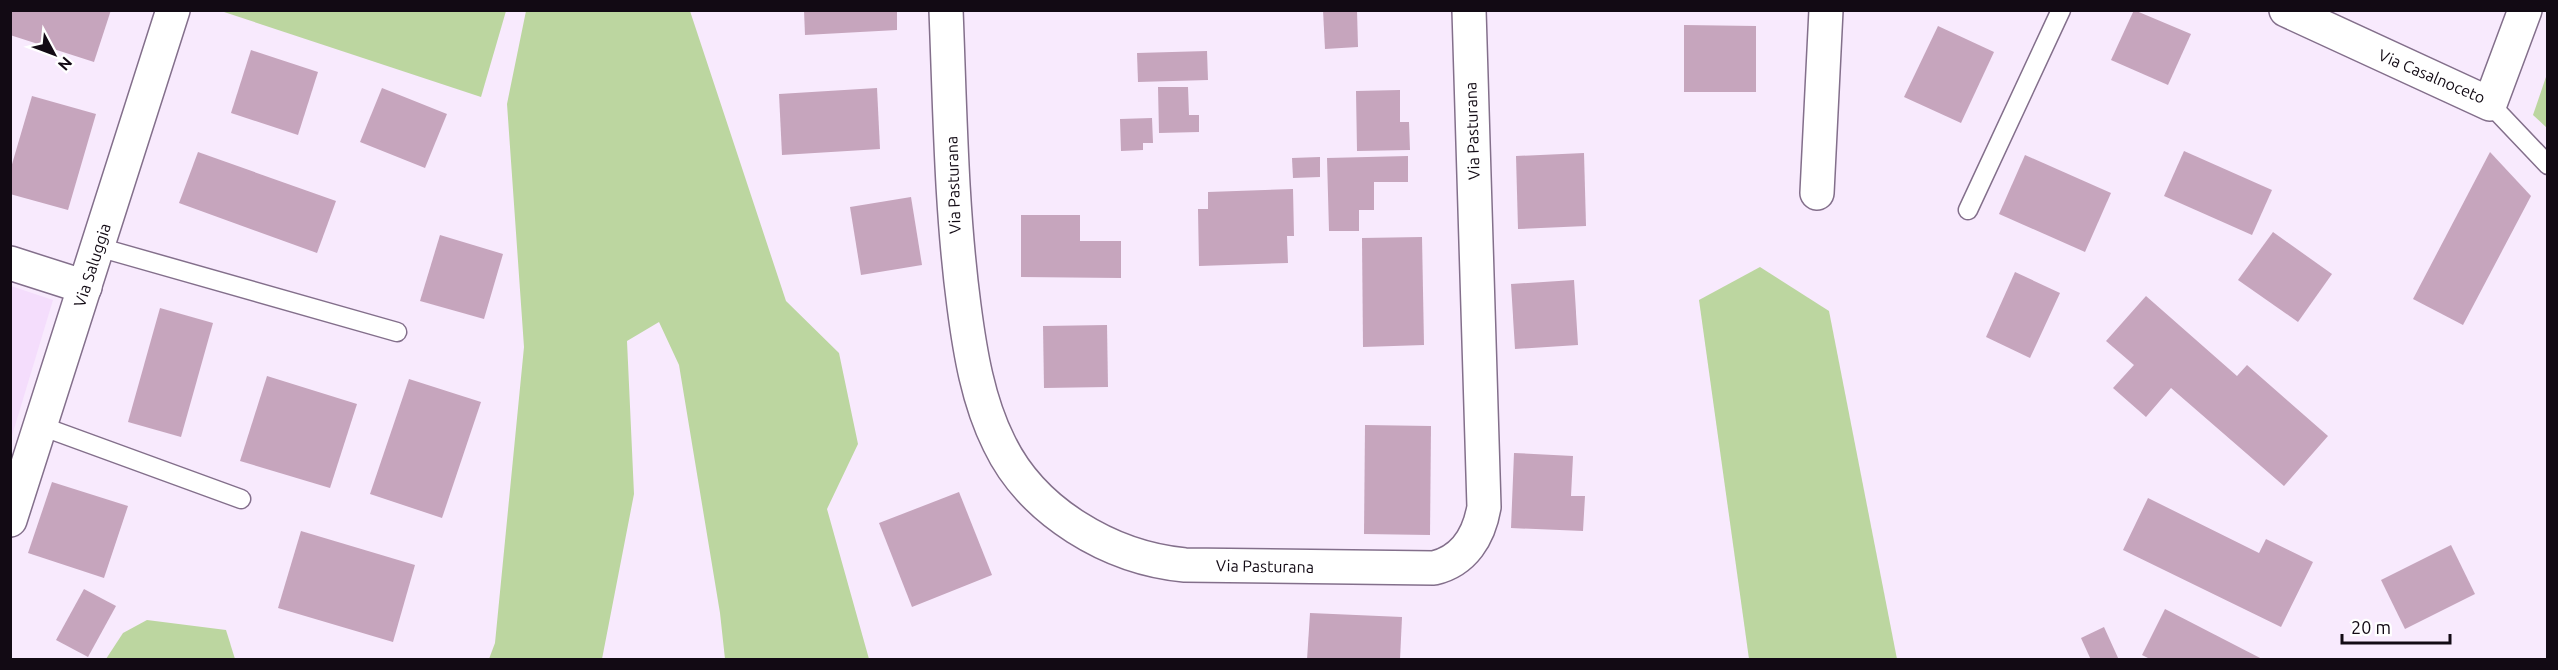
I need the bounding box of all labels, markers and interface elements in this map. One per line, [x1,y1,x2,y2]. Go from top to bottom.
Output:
north arrow [24,24,84,84]
street label: Via Casalnoceto [2376,45,2488,107]
text: N [55,53,76,74]
street label: Via Pasturana [1461,82,1483,180]
street label: Via Pasturana [942,136,964,234]
street label: Via Saluggia [70,221,114,309]
street label: Via Pasturana [1216,556,1314,576]
scale bar [2342,607,2450,645]
text: 20 m [2351,617,2391,637]

